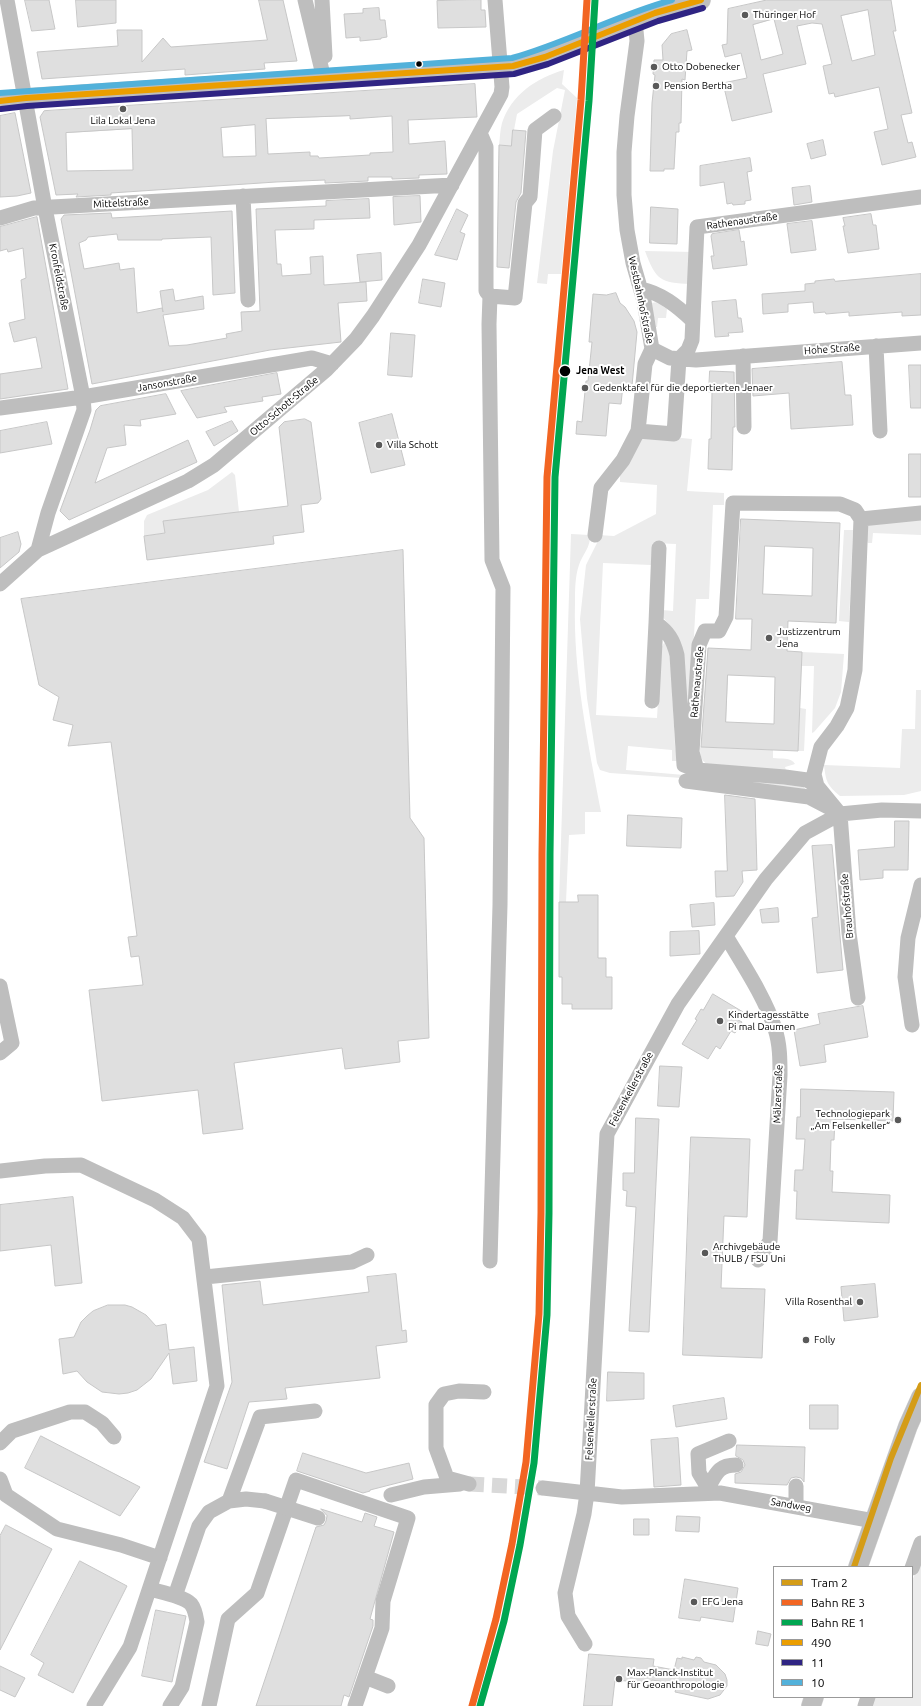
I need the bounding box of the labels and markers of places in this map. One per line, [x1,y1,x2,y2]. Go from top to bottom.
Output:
place label: Thüringer Hof [753,9,816,21]
marker: Thüringer Hof [740,10,750,20]
unlabelled marker [414,59,424,69]
place label: Otto Dobenecker [662,61,740,73]
marker: Otto Dobenecker [649,62,659,72]
place label: Pension Bertha [664,80,732,92]
marker: Pension Bertha [651,81,661,91]
marker: Lila Lokal Jena [118,104,128,114]
place label: Lila Lokal Jena [91,115,155,127]
marker: Jena West [558,364,572,378]
place label: Jena West [576,365,625,377]
place label: Gedenktafel für die deportierten Jenaer [593,382,773,394]
marker: Gedenktafel für die deportierten Jenaer [580,383,590,393]
place label: Villa Schott [387,439,438,451]
marker: Villa Schott [374,440,384,450]
place label: Justizzentrum Jena [777,626,841,650]
marker: Justizzentrum Jena [764,633,774,643]
place label: Kindertagesstätte Pi mal Daumen [728,1009,809,1032]
marker: Kindertagesstätte Pi mal Daumen [715,1016,725,1026]
place label: Technologiepark „Am Felsenkeller“ [810,1108,890,1132]
marker: Technologiepark „Am Felsenkeller“ [893,1115,903,1125]
place label: Archivgebäude ThULB / FSU Uni [713,1241,785,1264]
marker: Archivgebäude ThULB / FSU Uni [700,1248,710,1258]
place label: Villa Rosenthal [785,1296,852,1308]
marker: Villa Rosenthal [855,1297,865,1307]
place label: Folly [814,1334,835,1346]
marker: Folly [801,1335,811,1345]
place label: EFG Jena [702,1596,743,1608]
marker: EFG Jena [689,1597,699,1607]
place label: Max-Planck-Institut für Geoanthropologie [627,1667,725,1690]
marker: Max-Planck-Institut für Geoanthropologie [614,1674,624,1684]

